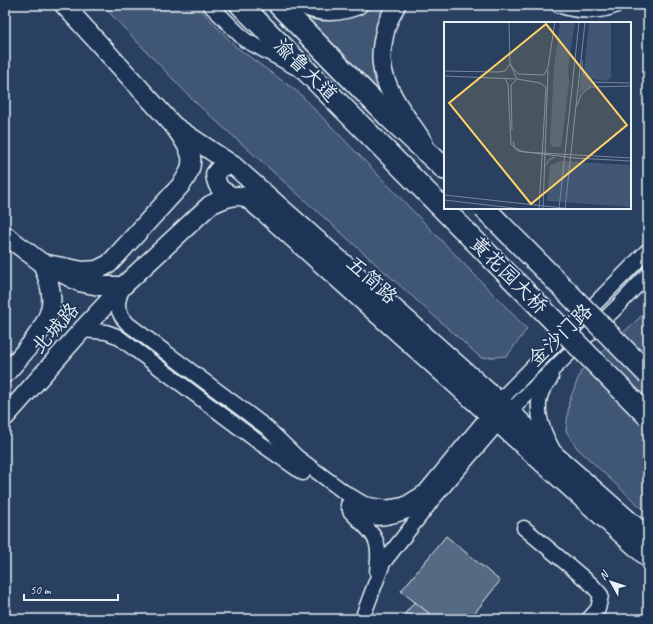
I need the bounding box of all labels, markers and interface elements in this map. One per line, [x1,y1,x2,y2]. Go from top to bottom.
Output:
inset map [444,22,631,209]
street label: 渝鲁大道 [269,33,343,107]
street label: 黄花园大桥 [465,231,553,319]
street label: 五简路 [341,251,403,310]
street label: 北城路 [26,297,85,359]
street label: 金沙门路 [523,298,598,372]
north arrow [591,562,631,602]
text: N [596,567,612,583]
scale bar [24,576,118,602]
text: 50 m [30,582,52,598]

